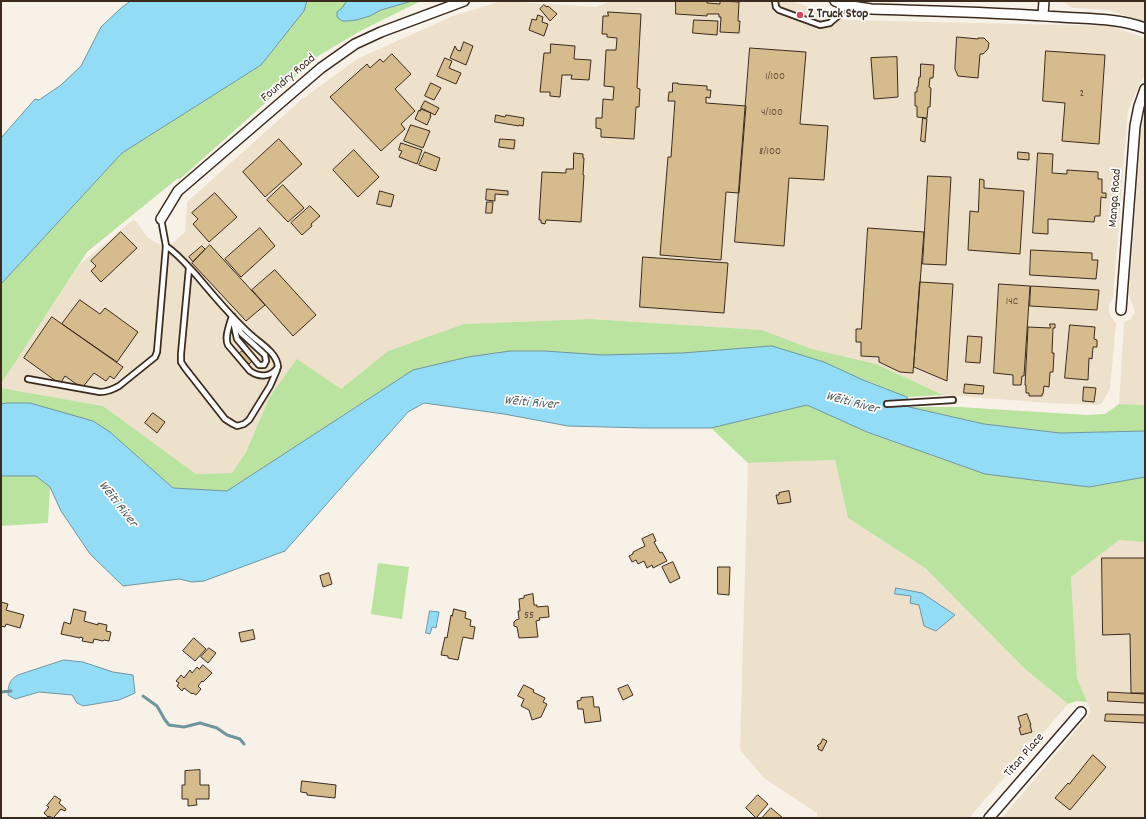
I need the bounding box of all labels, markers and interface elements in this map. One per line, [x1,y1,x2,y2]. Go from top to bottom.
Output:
place label: Z Truck Stop [808,7,868,23]
marker: Z Truck Stop [795,10,805,20]
street label: Foundry Road [258,52,320,106]
house number: 1/100 [765,70,785,84]
house number: 2 [1080,87,1084,101]
house number: 4/100 [761,106,783,120]
house number: 8/100 [759,145,781,159]
street label: Manga Road [1106,168,1126,228]
house number: 14C [1006,295,1018,309]
water label: Wēiti River [824,389,880,419]
water label: Wēiti River [503,393,559,415]
water label: Wēiti River [94,478,140,532]
house number: 55 [524,609,534,623]
street label: Titan Place [1002,731,1048,781]

